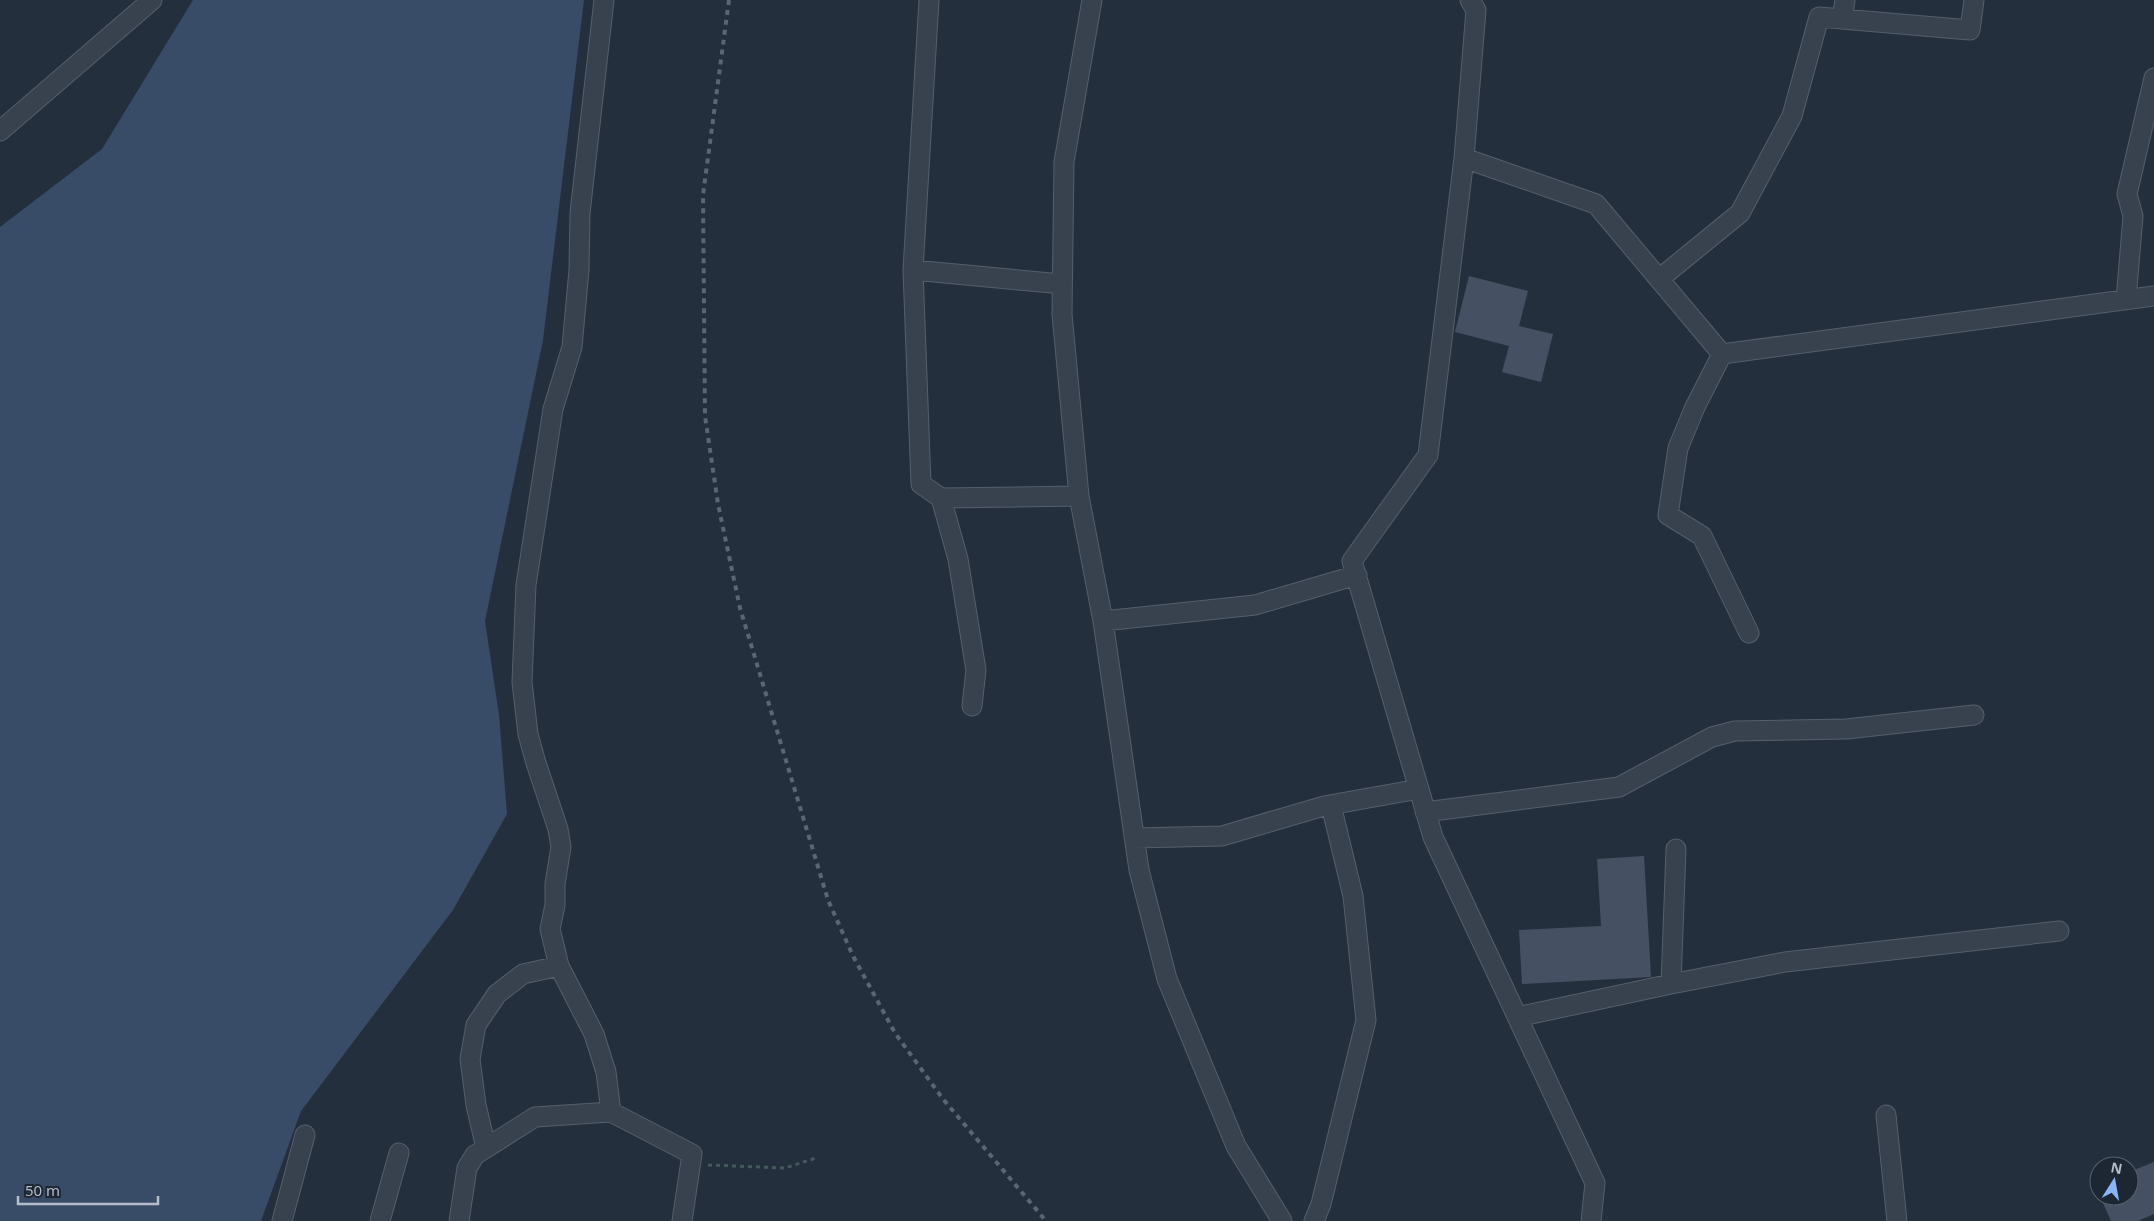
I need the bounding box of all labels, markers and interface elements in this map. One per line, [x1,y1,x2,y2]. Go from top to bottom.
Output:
north arrow [2089,1156,2139,1206]
text: N [2109,1157,2124,1178]
scale bar [18,1174,158,1206]
text: 50 m [25,1180,60,1200]

